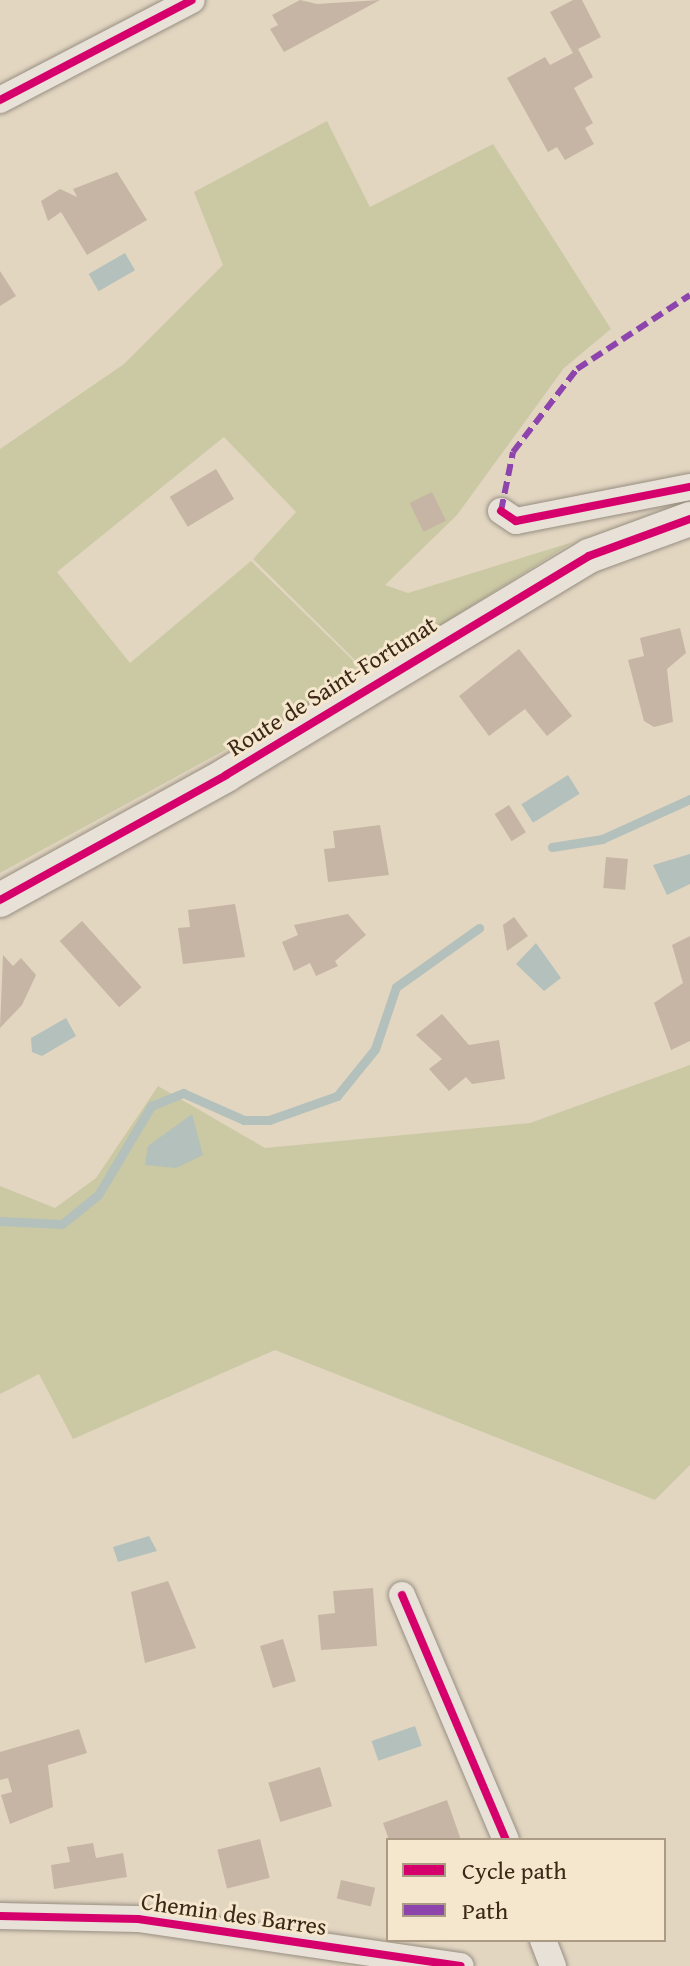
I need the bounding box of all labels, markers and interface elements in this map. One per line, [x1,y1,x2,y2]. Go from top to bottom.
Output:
street label: Route de Saint-Fortunat [222,610,442,762]
legend [386,1838,666,1942]
text: Cycle path [462,1853,567,1888]
street label: Chemin des Barres [139,1887,329,1941]
text: Path [462,1893,508,1928]

